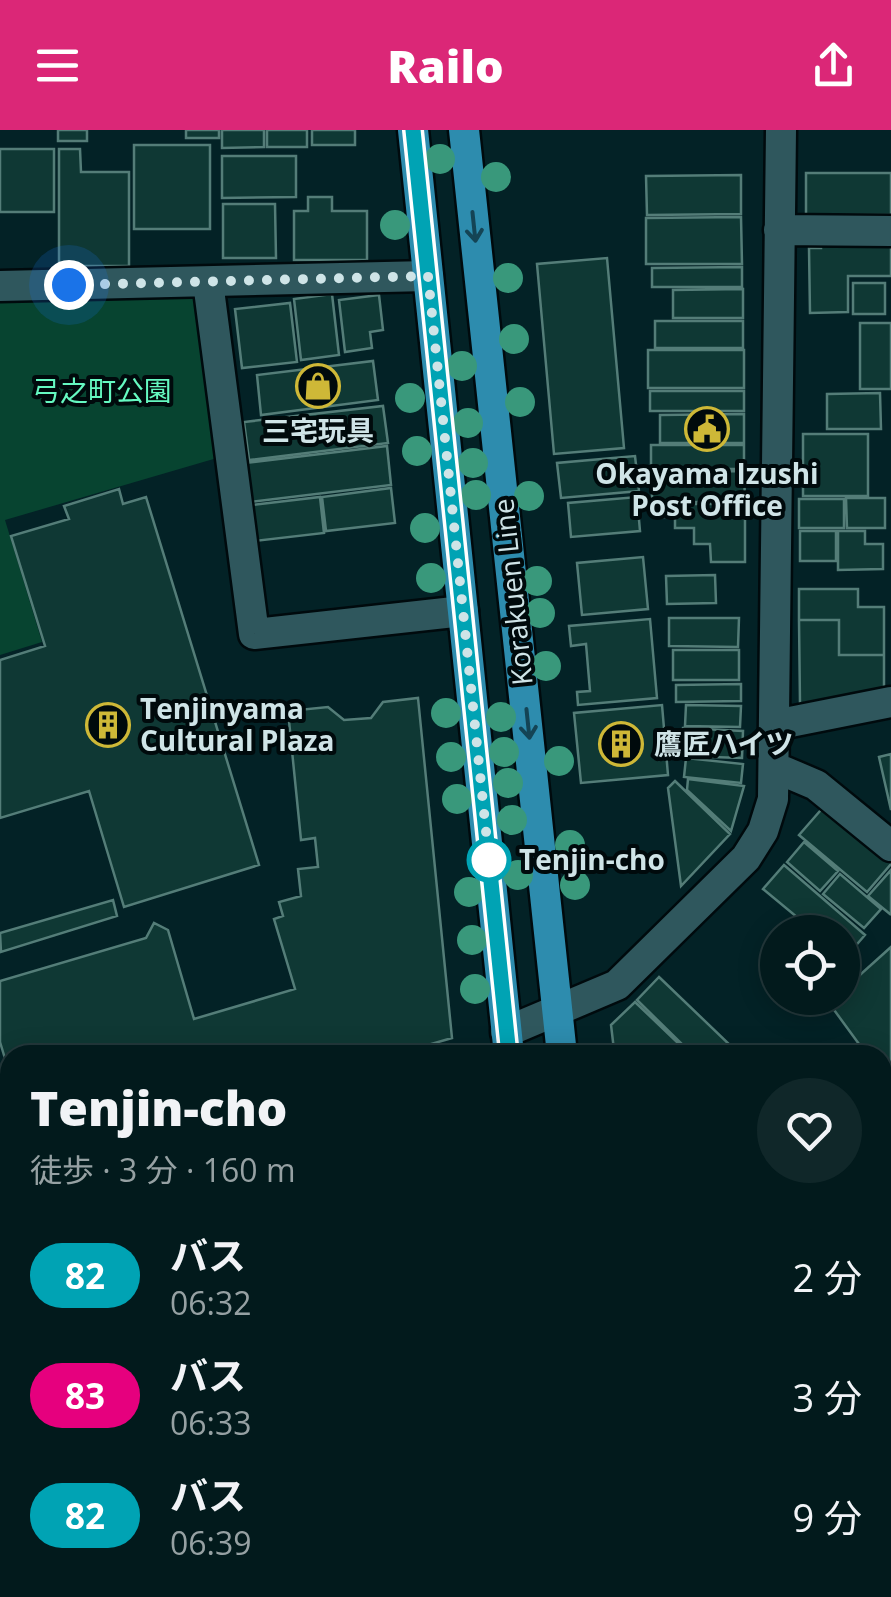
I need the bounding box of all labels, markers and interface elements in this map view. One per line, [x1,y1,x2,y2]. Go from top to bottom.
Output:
text: Railo [387,35,504,96]
icon: menu [30,38,85,93]
icon: share [806,38,861,93]
one-way arrow [465,210,484,243]
your location [44,260,94,310]
shop icon: 三宅玩具 [295,363,341,409]
park label: 弓之町公園 [32,371,172,409]
public building icon: Okayama Izushi Post Office [684,406,730,452]
place label: 三宅玩具 [262,411,374,449]
place label: Okayama Izushi Post Office [595,454,819,524]
street label: Korakuen Line [483,497,541,687]
place label: Tenjinyama Cultural Plaza [140,689,334,759]
building icon: Tenjinyama Cultural Plaza [85,702,131,748]
one-way arrow [518,708,537,740]
building icon: 鷹匠ハイツ [598,721,644,767]
place label: 鷹匠ハイツ [654,724,793,762]
marker: Tenjin-cho [468,839,510,881]
place label: Tenjin-cho [519,840,665,878]
map controls [760,915,860,1015]
button: locate [760,915,860,1015]
text: Tenjin-cho [30,1075,287,1140]
button: heart [757,1078,862,1183]
text: 徒歩 · 3 分 · 160 m [30,1148,296,1191]
text: バス [170,1229,246,1281]
text: 2 分 [792,1251,862,1303]
text: 82 [65,1252,105,1299]
text: 06:32 [170,1281,252,1324]
text: バス [170,1349,246,1401]
text: 3 分 [792,1371,862,1423]
text: 83 [65,1372,105,1419]
text: 06:33 [170,1401,252,1444]
text: バス [170,1469,246,1521]
text: 9 分 [792,1491,862,1543]
text: 82 [65,1492,105,1539]
text: 06:39 [170,1521,252,1564]

